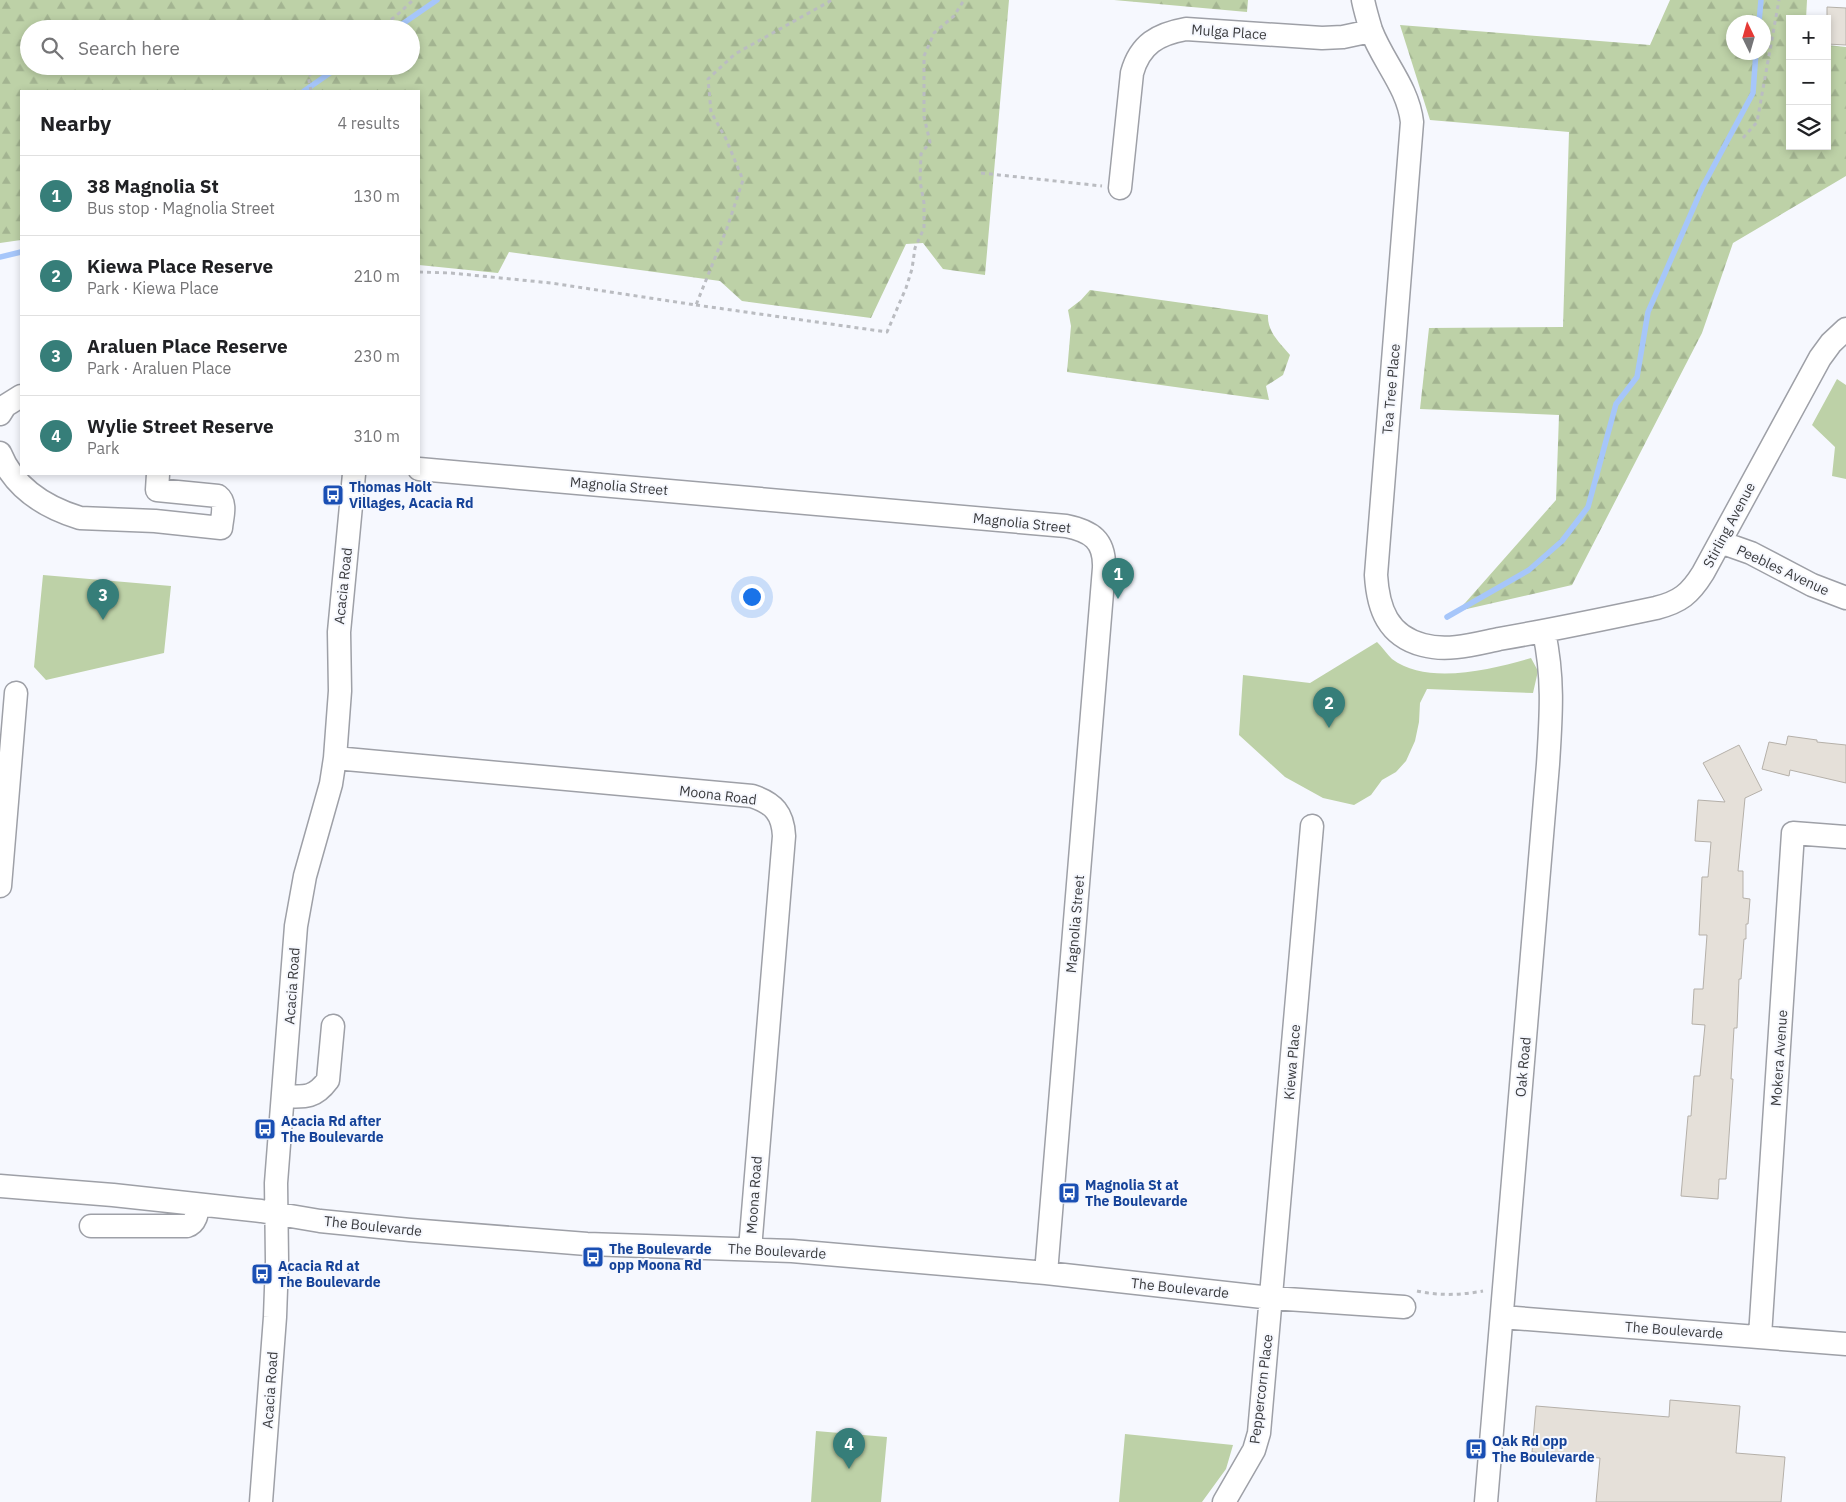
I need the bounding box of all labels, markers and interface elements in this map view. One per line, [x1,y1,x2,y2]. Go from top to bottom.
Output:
north arrow [1726,15,1771,60]
map controls [1786,15,1831,150]
button: + [1786,15,1831,60]
search box [20,20,420,75]
street label: Mulga Place [1191,20,1268,44]
icon: search [38,34,66,62]
text: Search here [78,36,180,60]
button: − [1786,60,1831,105]
button: layers [1786,105,1831,150]
text: Nearby [40,109,111,137]
text: 4 results [337,113,400,133]
text: 38 Magnolia St [87,174,219,198]
text: 1 [51,186,61,206]
text: 130 m [353,186,400,206]
text: Bus stop · Magnolia Street [87,198,275,218]
text: Kiewa Place Reserve [87,254,273,278]
text: 2 [51,266,61,286]
text: 210 m [353,266,400,286]
text: Park · Kiewa Place [87,278,219,298]
text: Araluen Place Reserve [87,334,288,358]
street label: Tea Tree Place [1378,343,1404,435]
text: 3 [51,346,61,366]
text: 230 m [353,346,400,366]
text: Park · Araluen Place [87,358,231,378]
text: Wylie Street Reserve [87,414,274,438]
text: 4 [51,426,61,446]
text: 310 m [353,426,400,446]
text: Park [87,438,119,458]
street label: Magnolia Street [569,473,669,499]
place label: Thomas Holt Villages, Acacia Rd [349,478,474,512]
street label: Stirling Avenue [1699,479,1759,571]
bus stop icon: Thomas Holt Villages, Acacia Rd [321,483,345,507]
street label: Magnolia Street [972,509,1072,537]
street label: Peebles Avenue [1734,541,1832,599]
street label: Acacia Road [330,547,356,625]
pin: 1 [1102,558,1134,599]
pin: 3 [87,579,119,620]
your location [739,584,765,610]
pin: 2 [1313,687,1345,728]
street label: Moona Road [678,781,758,809]
street label: Magnolia Street [1062,874,1088,974]
street label: Acacia Road [280,947,304,1025]
street label: Mokera Avenue [1767,1009,1791,1107]
street label: Kiewa Place [1280,1023,1304,1101]
street label: Oak Road [1511,1036,1535,1098]
place label: Acacia Rd after The Boulevarde [281,1112,384,1146]
bus stop icon: Acacia Rd after The Boulevarde [253,1117,277,1141]
street label: Moona Road [742,1155,766,1235]
place label: Magnolia St at The Boulevarde [1085,1176,1188,1210]
bus stop icon: Magnolia St at The Boulevarde [1057,1181,1081,1205]
street label: The Boulevarde [323,1212,423,1240]
street label: The Boulevarde [727,1239,827,1263]
place label: The Boulevarde opp Moona Rd [609,1240,712,1274]
bus stop icon: The Boulevarde opp Moona Rd [581,1245,605,1269]
place label: Acacia Rd at The Boulevarde [278,1257,381,1291]
bus stop icon: Acacia Rd at The Boulevarde [250,1262,274,1286]
street label: The Boulevarde [1130,1274,1230,1302]
street label: The Boulevarde [1624,1318,1724,1342]
street label: Peppercorn Place [1245,1333,1277,1445]
street label: Acacia Road [258,1351,282,1429]
pin: 4 [833,1428,865,1469]
place label: Oak Rd opp The Boulevarde [1492,1432,1595,1466]
bus stop icon: Oak Rd opp The Boulevarde [1464,1437,1488,1461]

